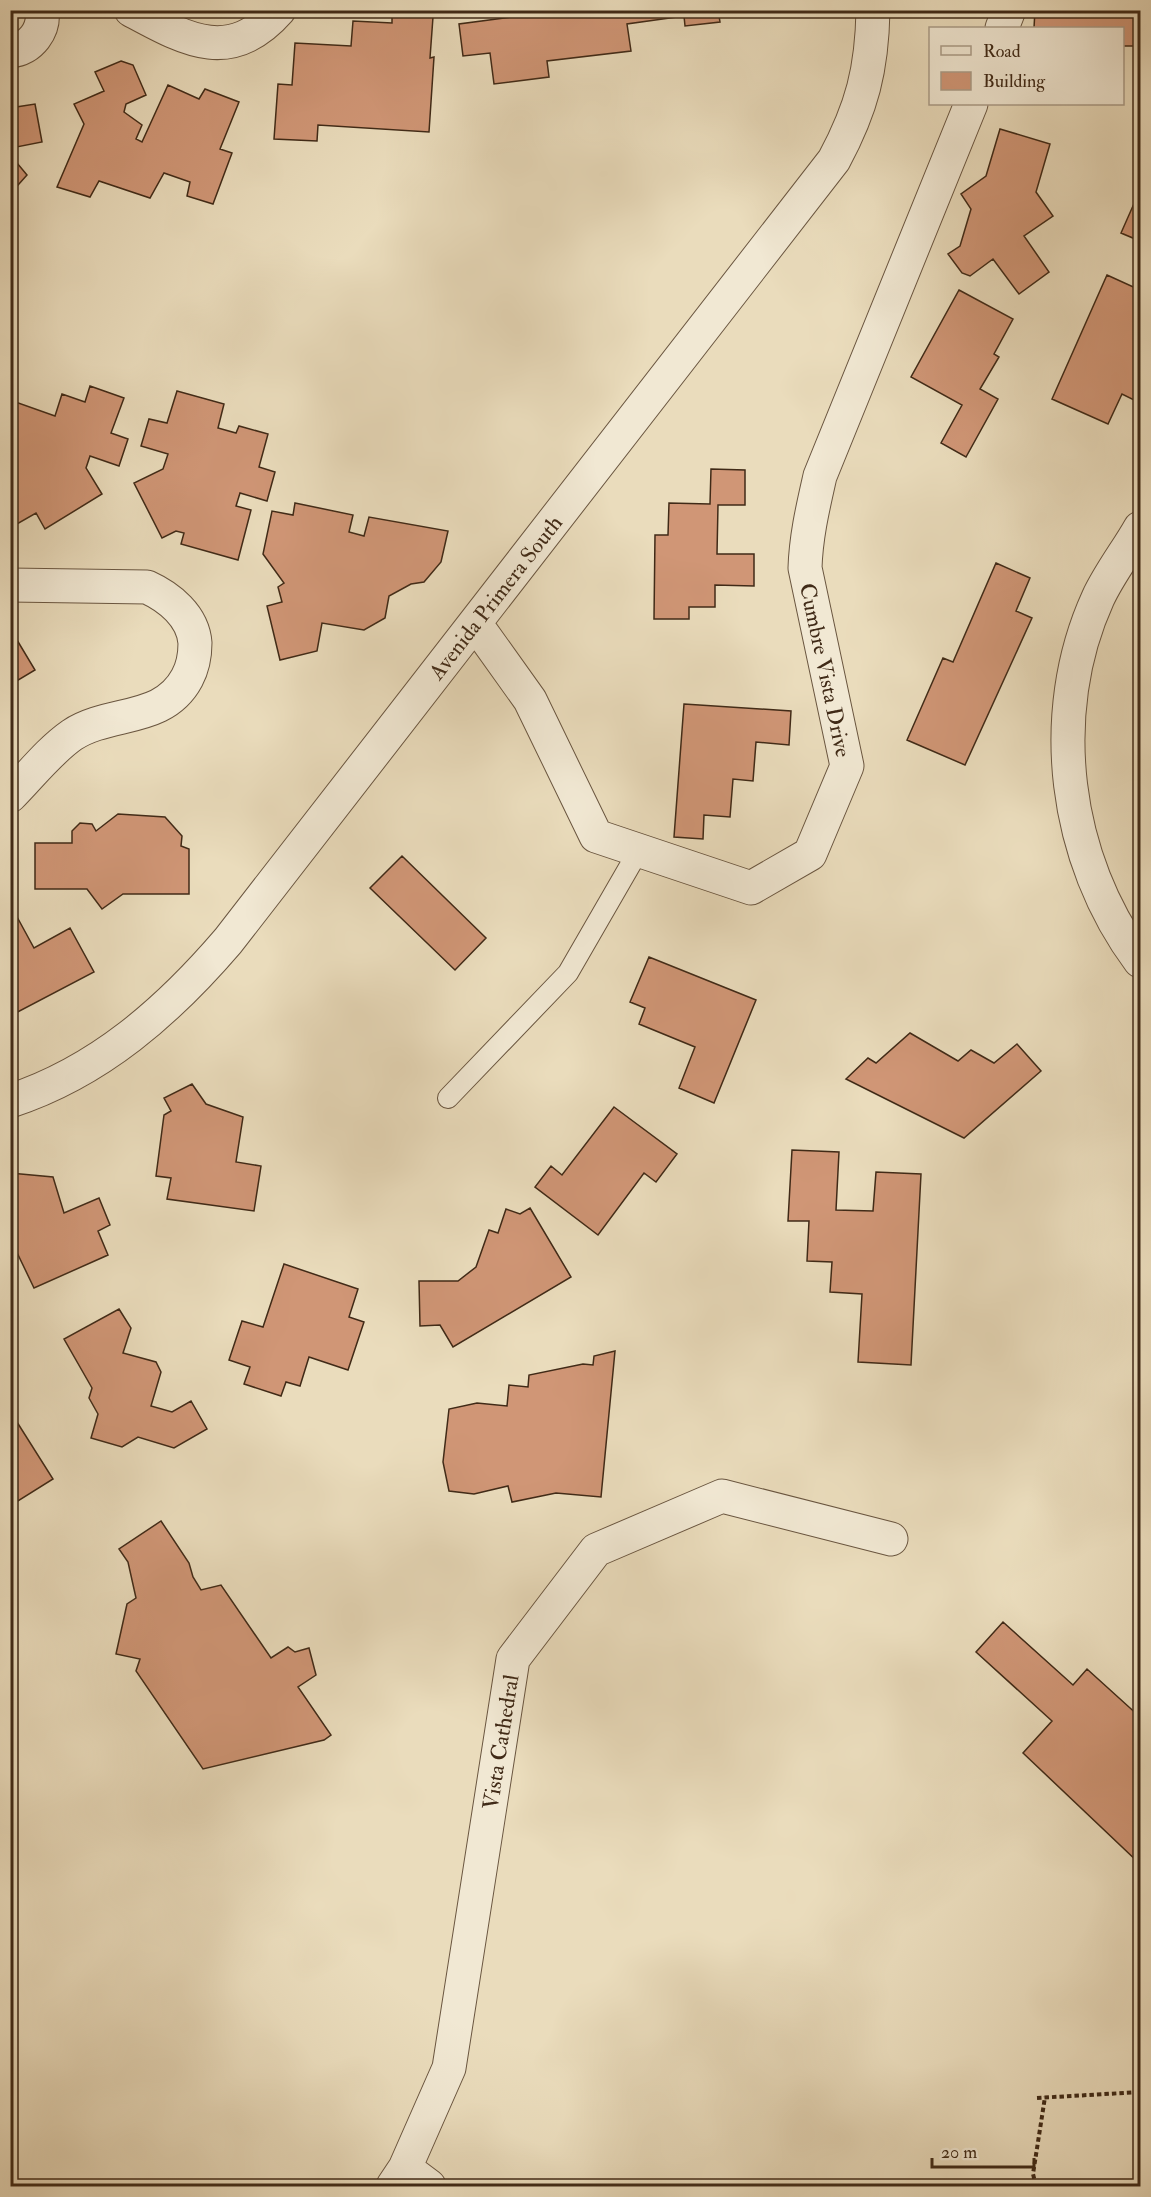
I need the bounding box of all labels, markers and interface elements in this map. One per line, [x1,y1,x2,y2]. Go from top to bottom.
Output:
legend [929,27,1124,105]
text: Road [983,40,1021,63]
text: Building [983,70,1046,93]
street label: Avenida Primera South [422,509,569,686]
street label: Cumbre Vista Drive [793,581,857,760]
street label: Vista Cathedral [476,1672,526,1812]
scale bar [932,2131,1034,2169]
text: 20 m [941,2141,977,2164]

